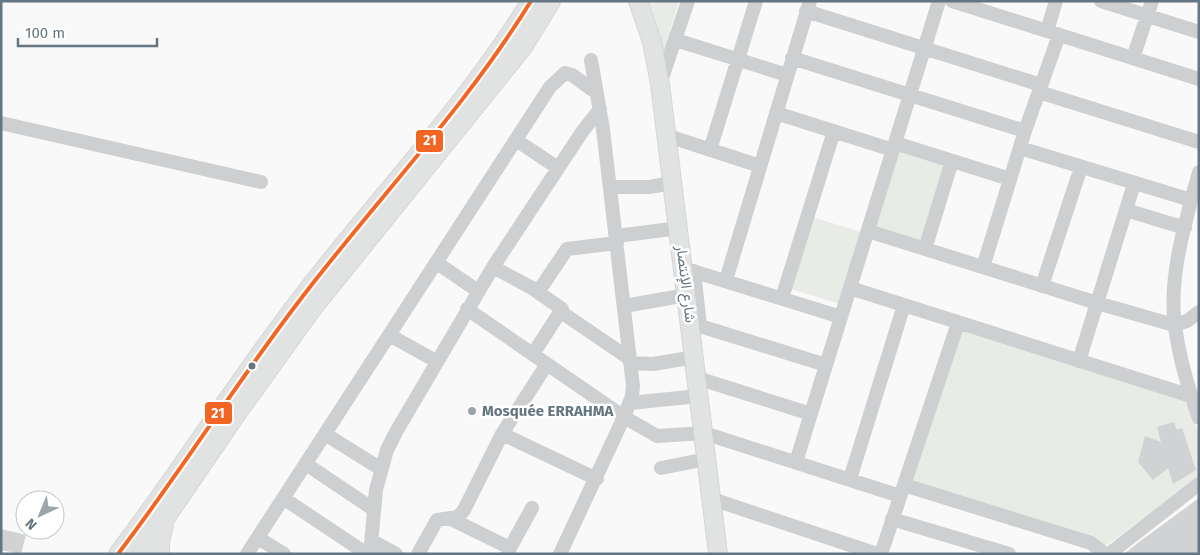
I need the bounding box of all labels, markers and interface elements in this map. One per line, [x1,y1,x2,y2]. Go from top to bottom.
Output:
scale bar [18,15,156,47]
text: 100 m [25,24,65,42]
line badge: 21 [415,129,444,153]
text: 21 [423,132,437,149]
street label: شارع الإنتصار [670,243,700,324]
unlabelled marker [247,361,257,371]
line badge: 21 [204,401,233,425]
place label: Mosquée ERRAHMA [482,402,615,420]
text: 21 [211,405,225,422]
marker: Mosquée ERRAHMA [466,405,478,417]
north arrow [15,490,65,540]
text: N [22,515,41,533]

